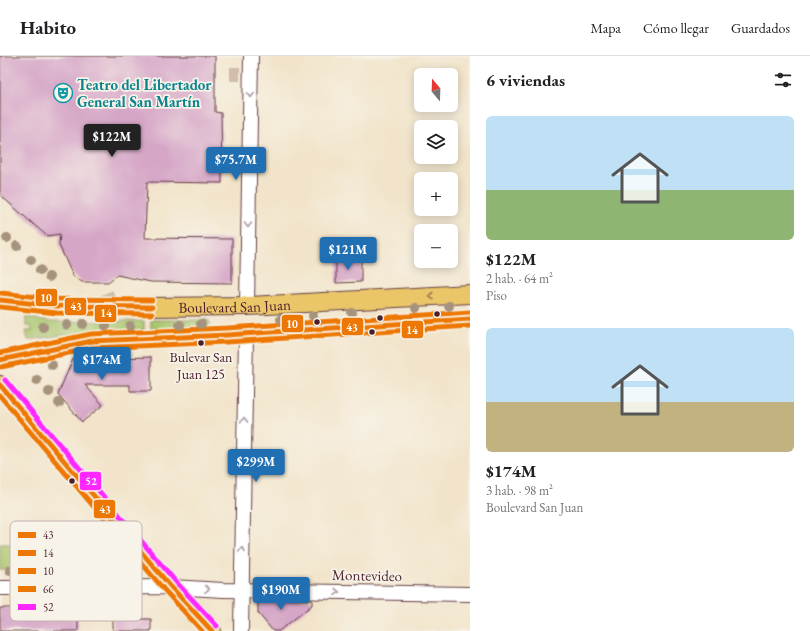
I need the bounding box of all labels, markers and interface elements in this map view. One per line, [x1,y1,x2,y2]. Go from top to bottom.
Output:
text: Habito [20,15,76,40]
text: Mapa [590,19,621,37]
text: Cómo llegar [643,19,709,37]
text: Guardados [731,19,790,37]
north arrow [414,68,458,112]
map controls [414,68,458,268]
text: 6 viviendas [486,69,565,91]
icon: filters [772,69,794,91]
place label: Teatro del Libertador General San Martín [77,75,212,111]
theatre icon: Teatro del Libertador General San Martín [52,82,74,104]
one-way arrow [246,92,255,98]
button: layers [414,120,458,164]
pin: $122M [84,124,140,158]
text: $122M [93,128,131,145]
icon: home [604,142,676,214]
pin: $75.7M [203,147,269,181]
text: $75.7M [215,151,257,168]
button: + [414,172,458,216]
one-way arrow [244,222,252,228]
button: − [414,224,458,268]
pin: $121M [320,237,376,271]
text: $121M [329,241,367,258]
text: $122M [486,248,536,270]
text: 2 hab. · 64 m² [486,270,553,287]
text: Piso [486,287,507,304]
line badge: 10 [35,288,58,307]
text: 10 [40,291,52,305]
one-way arrow [428,292,434,301]
street label: Boulevard San Juan [178,294,291,316]
line badge: 43 [64,297,87,316]
text: 43 [70,299,82,313]
line badge: 14 [94,304,117,323]
text: 14 [100,306,112,320]
unlabelled marker [432,309,442,319]
unlabelled marker [375,313,385,323]
line badge: 10 [281,314,304,333]
text: 10 [286,317,298,331]
unlabelled marker [312,317,322,327]
line badge: 43 [341,317,364,336]
text: 43 [346,320,358,334]
line badge: 14 [401,320,424,339]
text: 14 [406,323,418,337]
unlabelled marker [367,327,377,337]
marker: Bulevar San Juan 125 [196,338,206,348]
pin: $174M [74,347,130,381]
place label: Bulevar San Juan 125 [170,348,233,383]
text: $174M [83,351,121,368]
icon: home [604,354,676,426]
one-way arrow [240,417,248,423]
pin: $299M [228,449,284,483]
text: $299M [237,453,275,470]
text: $174M [486,460,536,482]
line badge: 52 [79,471,102,491]
text: 52 [85,474,97,488]
unlabelled marker [67,476,77,486]
text: 3 hab. · 98 m² [486,482,553,499]
line badge: 43 [93,499,116,519]
text: Boulevard San Juan [486,499,583,516]
text: 43 [99,502,111,516]
legend [10,521,142,621]
text: 43 [43,528,54,542]
text: 14 [43,546,54,560]
one-way arrow [238,547,246,553]
text: 10 [43,564,54,578]
street label: Montevideo [332,565,402,585]
pin: $190M [253,577,309,611]
text: $190M [262,581,300,598]
text: 66 [43,582,54,596]
one-way arrow [204,585,210,594]
one-way arrow [334,587,340,596]
text: 52 [43,600,54,614]

